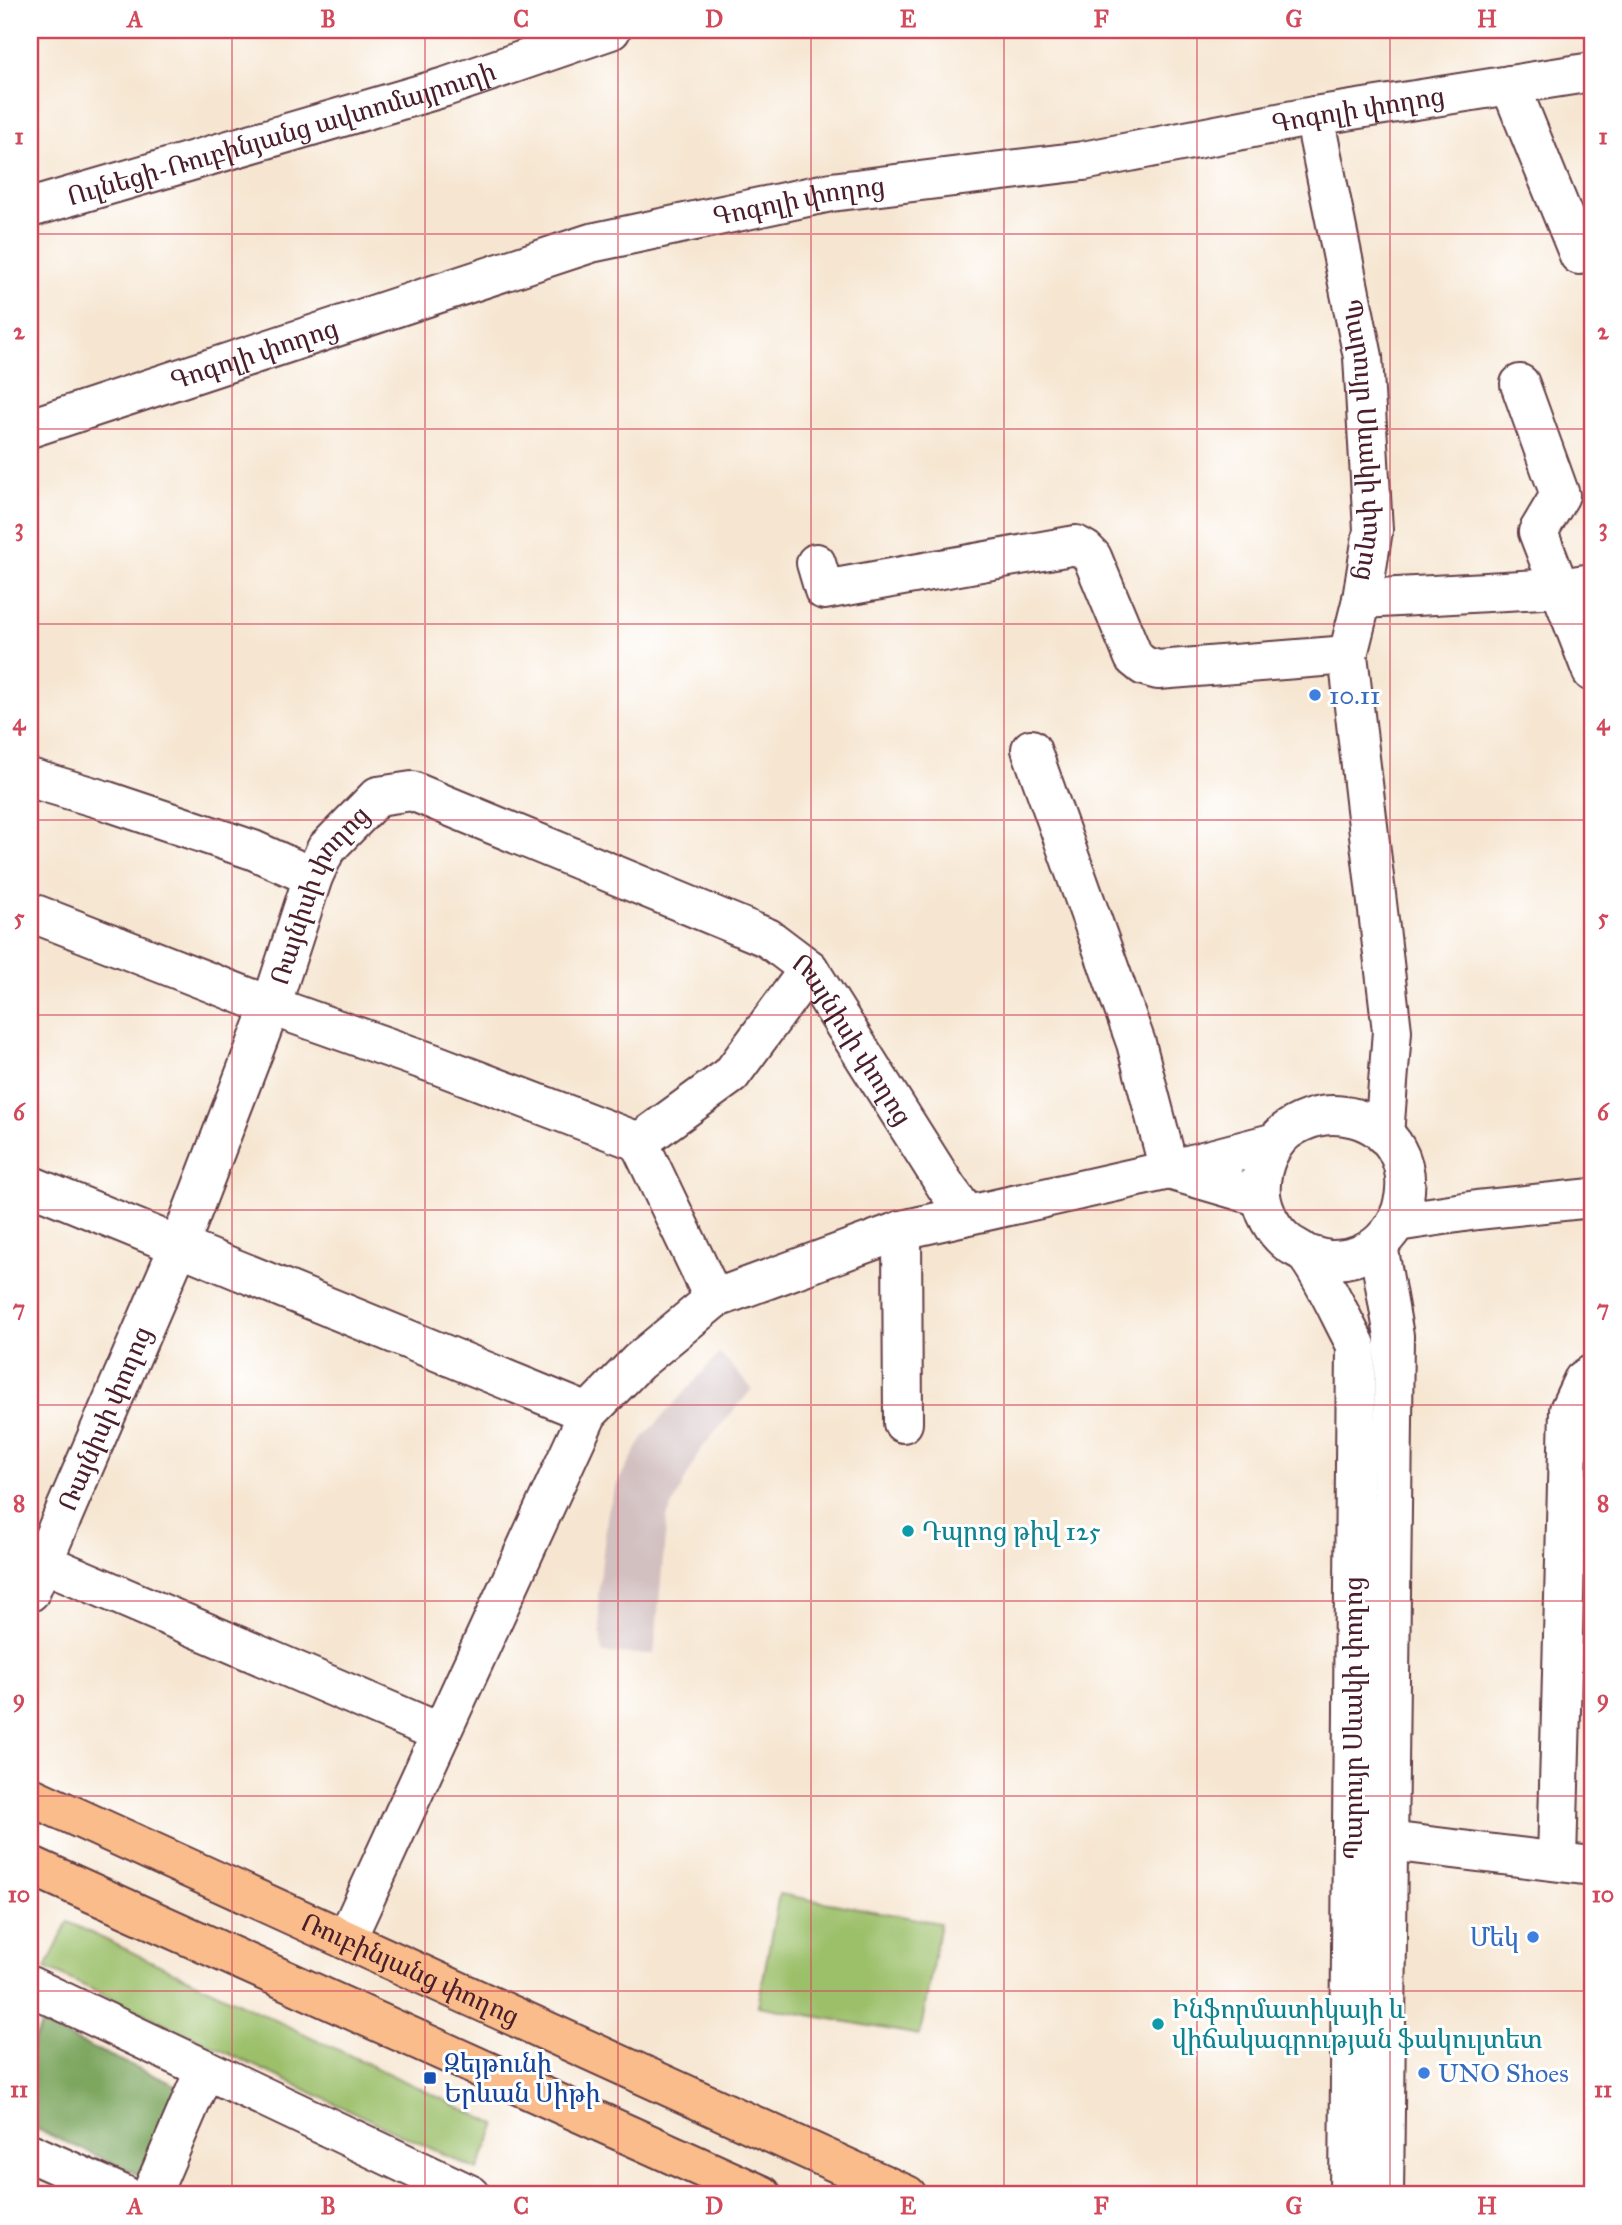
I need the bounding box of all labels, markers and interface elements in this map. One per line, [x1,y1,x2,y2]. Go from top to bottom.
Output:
text: A [125,5,143,33]
text: B [320,5,336,33]
text: C [513,5,529,33]
text: D [705,5,723,33]
text: E [900,5,917,33]
text: F [1093,5,1109,33]
text: G [1286,5,1303,33]
text: H [1477,5,1497,33]
street label: Ուլնեցի-Ռուբինյանց ավտոմայրուղի [63,55,500,212]
street label: Գոգոլի փողոց [1269,80,1447,140]
text: 1 [14,122,24,150]
text: 1 [1598,122,1608,150]
street label: Գոգոլի փողոց [710,169,887,233]
street label: Պարույր Սևակի փողոց [1336,296,1389,583]
street label: Գոգոլի փողոց [166,312,342,397]
text: 2 [13,317,25,345]
text: 2 [1597,317,1609,345]
text: 3 [14,513,24,542]
text: 3 [1598,513,1608,542]
place label: 10.11 [1329,679,1380,711]
marker: 10.11 [1307,687,1323,703]
text: 4 [13,708,27,736]
text: 4 [1597,708,1611,736]
street label: Ռայնիսի փողոց [263,799,376,989]
text: 5 [14,903,25,931]
text: 5 [1598,903,1609,931]
street label: Ռայնիսի փողոց [786,946,919,1131]
text: 6 [13,1098,26,1126]
text: 6 [1597,1098,1610,1126]
text: 7 [13,1294,25,1322]
text: 7 [1597,1294,1609,1322]
street label: Ռայնիսի փողոց [51,1321,159,1516]
text: 8 [13,1489,25,1517]
text: 8 [1597,1489,1609,1517]
place label: Դպրոց թիվ 125 [922,1515,1101,1547]
marker: Դպրոց թիվ 125 [900,1523,916,1539]
street label: Պարույր Սևակի փողոց [1337,1576,1369,1860]
text: 9 [13,1684,25,1713]
text: 9 [1597,1684,1609,1713]
text: 10 [8,1880,30,1908]
text: 10 [1592,1880,1614,1908]
street label: Ռուբինյանց փողոց [296,1906,525,2033]
place label: Մեկ [1470,1921,1519,1953]
marker: Մեկ [1525,1929,1541,1945]
place label: Ինֆորմատիկայի և վիճակագրության ֆակուլտետ [1172,1993,1542,2055]
marker: Ինֆորմատիկայի և վիճակագրության ֆակուլտետ [1150,2016,1166,2032]
place label: Զեյթունի Երևան Սիթի [444,2047,600,2109]
place label: UNO Shoes [1438,2057,1569,2089]
marker: UNO Shoes [1416,2065,1432,2081]
marker: Զեյթունի Երևան Սիթի [422,2070,438,2086]
text: 11 [10,2075,28,2103]
text: 11 [1594,2075,1612,2103]
text: A [125,2192,143,2220]
text: B [320,2192,336,2220]
text: C [513,2192,529,2220]
text: D [705,2192,723,2220]
text: E [900,2192,917,2220]
text: F [1093,2192,1109,2220]
text: G [1286,2192,1303,2220]
text: H [1477,2192,1497,2220]

